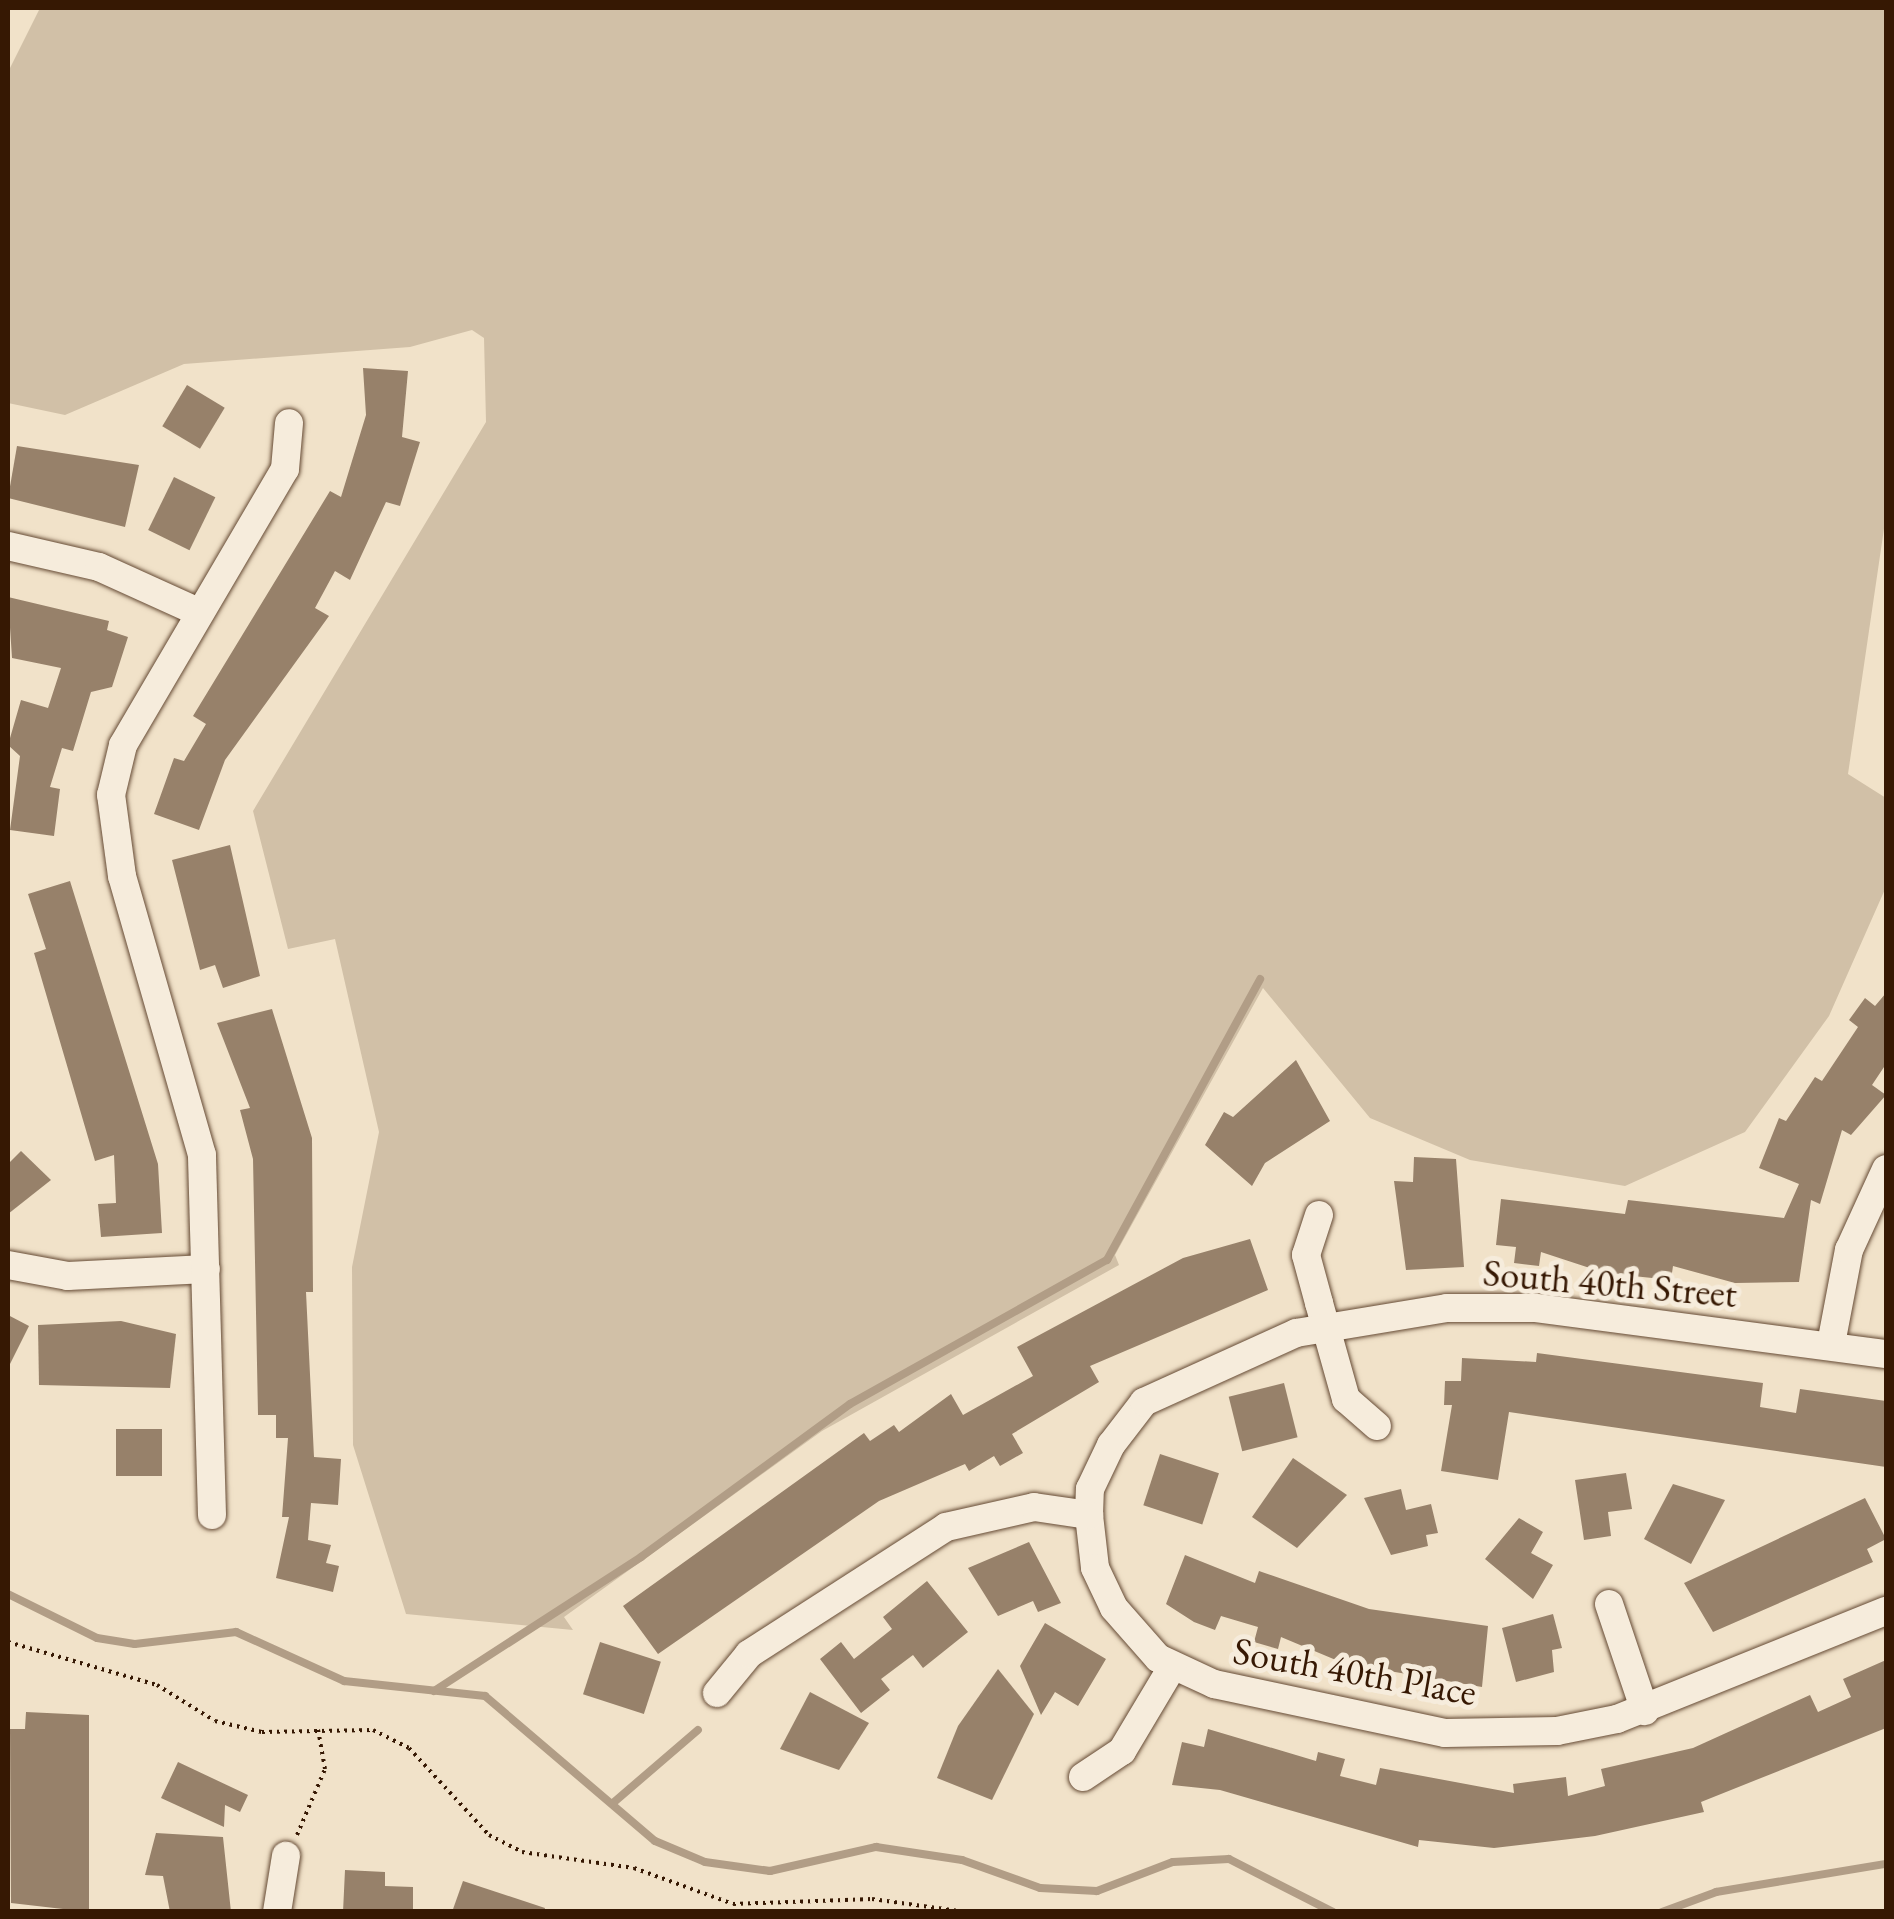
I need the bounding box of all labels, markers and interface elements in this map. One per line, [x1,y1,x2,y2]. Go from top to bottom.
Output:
street label: South 40th Street [1481,1249,1739,1317]
street label: South 40th Place [1230,1627,1480,1715]

